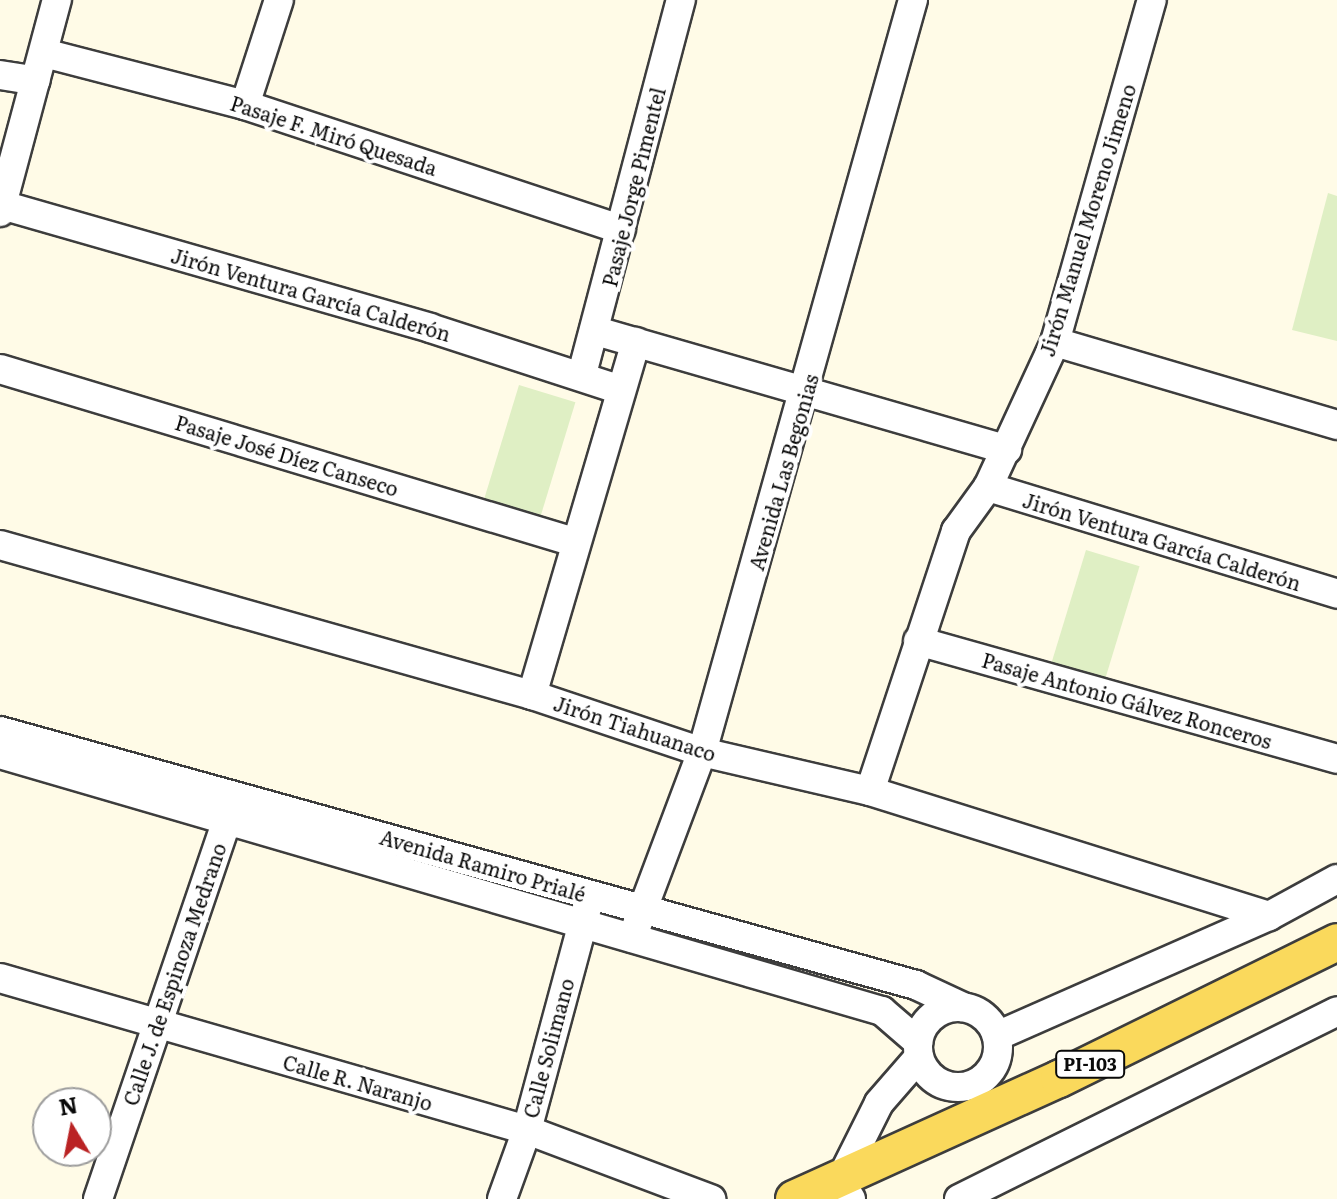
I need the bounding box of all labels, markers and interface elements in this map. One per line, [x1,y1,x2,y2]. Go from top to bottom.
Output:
street label: Jirón Manuel Moreno Jimeno [1034,81,1140,359]
street label: Pasaje Jorge Pimentel [597,85,669,289]
street label: Pasaje F. Miró Quesada [228,90,440,180]
street label: Jirón Ventura García Calderón [168,243,454,345]
street label: Avenida Las Begonias [743,371,823,573]
street label: Pasaje José Díez Canseco [172,410,402,500]
street label: Jirón Ventura García Calderón [1020,487,1304,595]
street label: Pasaje Antonio Gálvez Ronceros [979,647,1275,753]
street label: Jirón Tiahuanaco [551,690,719,766]
street label: Avenida Ramiro Prialé [377,824,589,906]
street label: Calle J. de Espinoza Medrano [118,839,230,1109]
street label: Calle Solimano [518,975,578,1121]
street label: Calle R. Naranjo [280,1049,436,1115]
road number: PI-103 [1054,1050,1126,1078]
north arrow [32,1087,112,1167]
text: N [56,1087,80,1123]

